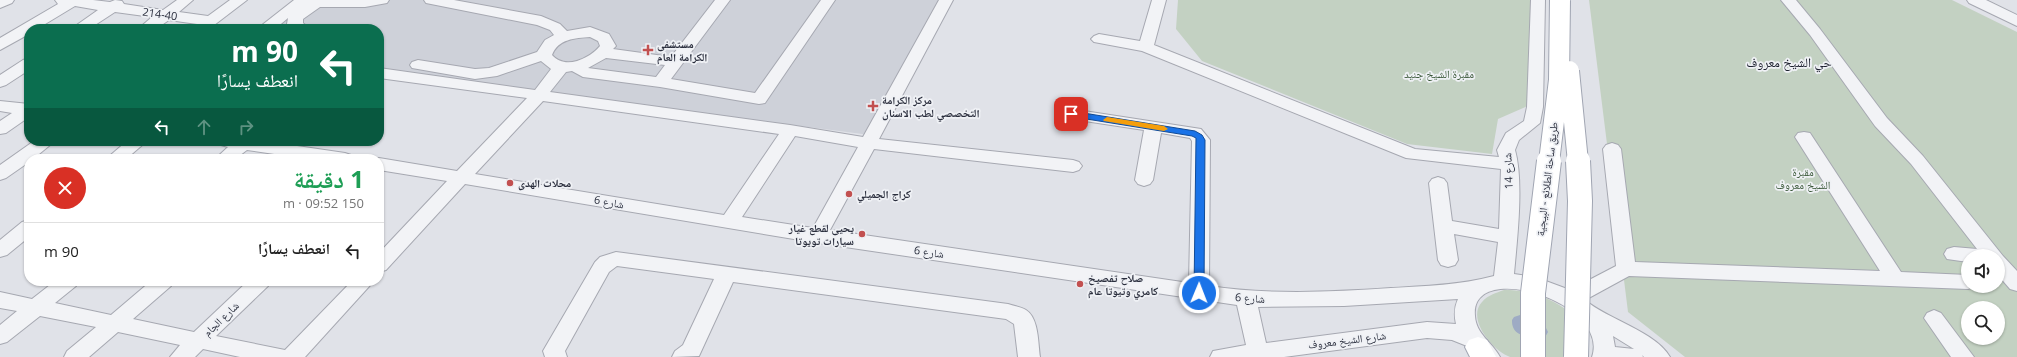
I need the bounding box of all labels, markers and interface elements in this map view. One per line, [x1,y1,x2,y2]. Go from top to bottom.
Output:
street label: 214-40 [142,4,178,23]
text: 90 m [231,32,298,70]
place label: مستشفى الكرامة العام [657,36,707,65]
icon: left [312,40,364,92]
marker: مستشفى الكرامة العام [642,44,654,56]
district label: حي الشيخ معروف [1746,53,1832,73]
park label: مقبرة الشيخ جنيد [1404,66,1474,81]
text: انعطف يسارًا [217,68,298,92]
place label: مركز الكرامة التخصصي لطب الاسنان [882,92,980,122]
pin [1054,97,1088,131]
marker: مركز الكرامة التخصصي لطب الاسنان [867,100,879,112]
icon: arrive [1060,103,1082,125]
icon: left [151,116,173,138]
icon: ahead [193,116,215,138]
icon: right [235,116,257,138]
street label: طريق ساحة الطلائع - البيجية [1532,121,1561,237]
street label: شارع 14 [1499,153,1516,189]
text: 1 دقيقة [294,162,364,195]
park label: مقبرة الشيخ معروف [1776,164,1830,192]
button: close [44,167,86,209]
place label: محلات الهدى [518,175,571,191]
marker: محلات الهدى [505,178,515,188]
place label: كراج الجميلي [857,186,911,203]
marker: كراج الجميلي [844,189,854,199]
street label: شارع 6 [593,192,625,212]
text: 150 m · 09:52 [283,194,364,212]
place label: يحيى لقطع غيار سيارات تويوتا [788,220,854,248]
marker: يحيى لقطع غيار سيارات تويوتا [857,229,867,239]
text: انعطف يسارًا [258,238,330,258]
icon: left [342,240,364,262]
text: 90 m [44,241,79,261]
street label: شارع 6 [913,242,945,261]
map controls [1961,249,2005,345]
button: sound [1961,249,2005,293]
place label: صلاح تفصيخ كامري وتيوتا عام [1088,270,1158,300]
position arrow [1178,272,1220,314]
marker: صلاح تفصيخ كامري وتيوتا عام [1075,279,1085,289]
street label: شارع 6 [1235,289,1266,306]
street label: شارع الجام [200,298,242,339]
button: search [1961,301,2005,345]
street label: شارع الشيخ معروف [1307,327,1387,352]

